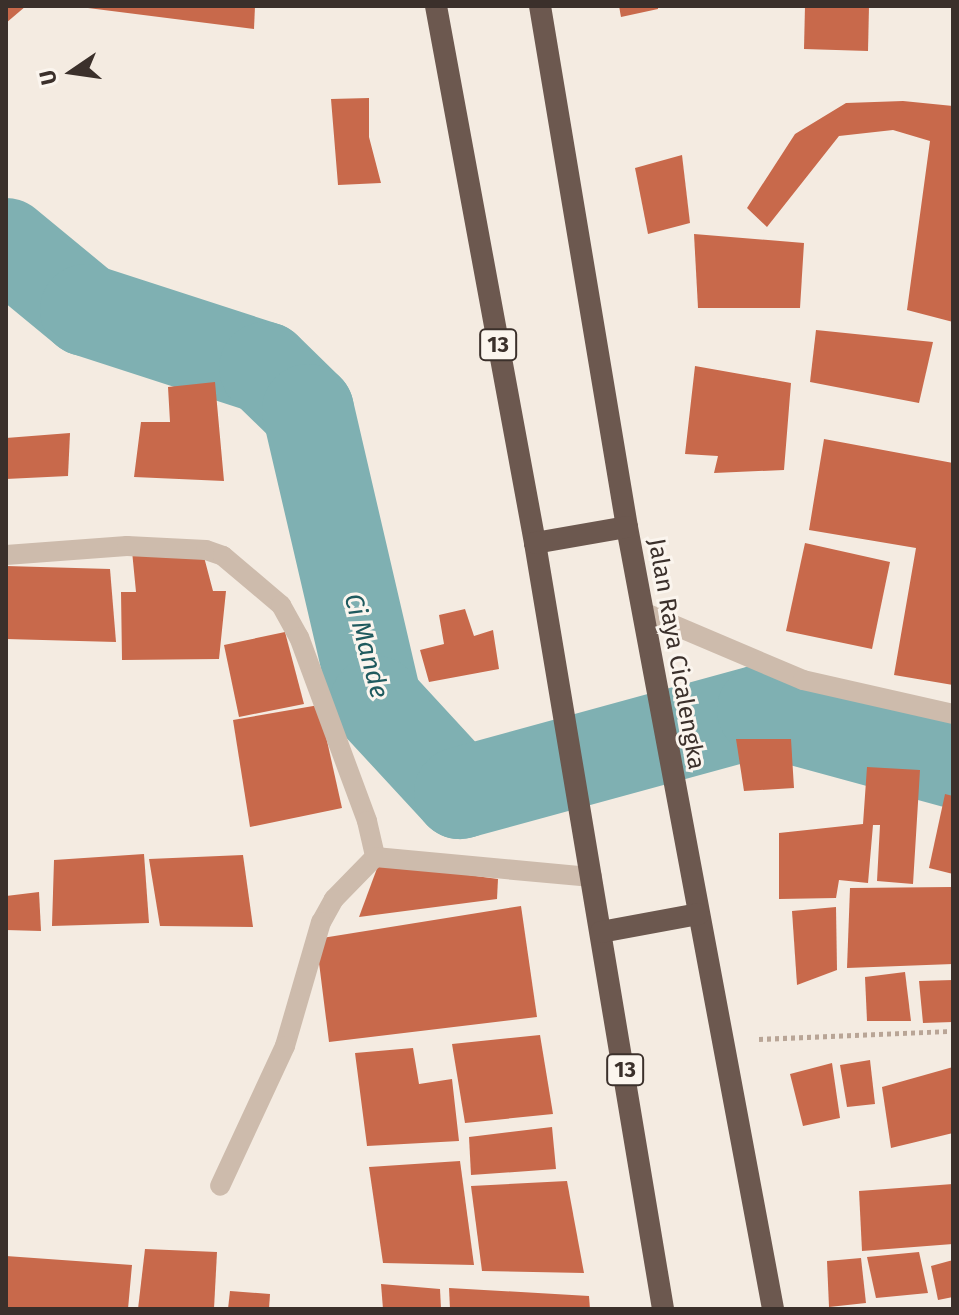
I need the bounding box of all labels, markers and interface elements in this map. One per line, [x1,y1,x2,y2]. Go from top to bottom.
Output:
north arrow [32,32,112,112]
text: U [33,68,63,88]
road number: 13 [478,327,518,363]
street label: Jalan Raya Cicalengka [641,536,711,772]
water label: Ci Mande [337,590,395,702]
road number: 13 [605,1052,645,1088]

